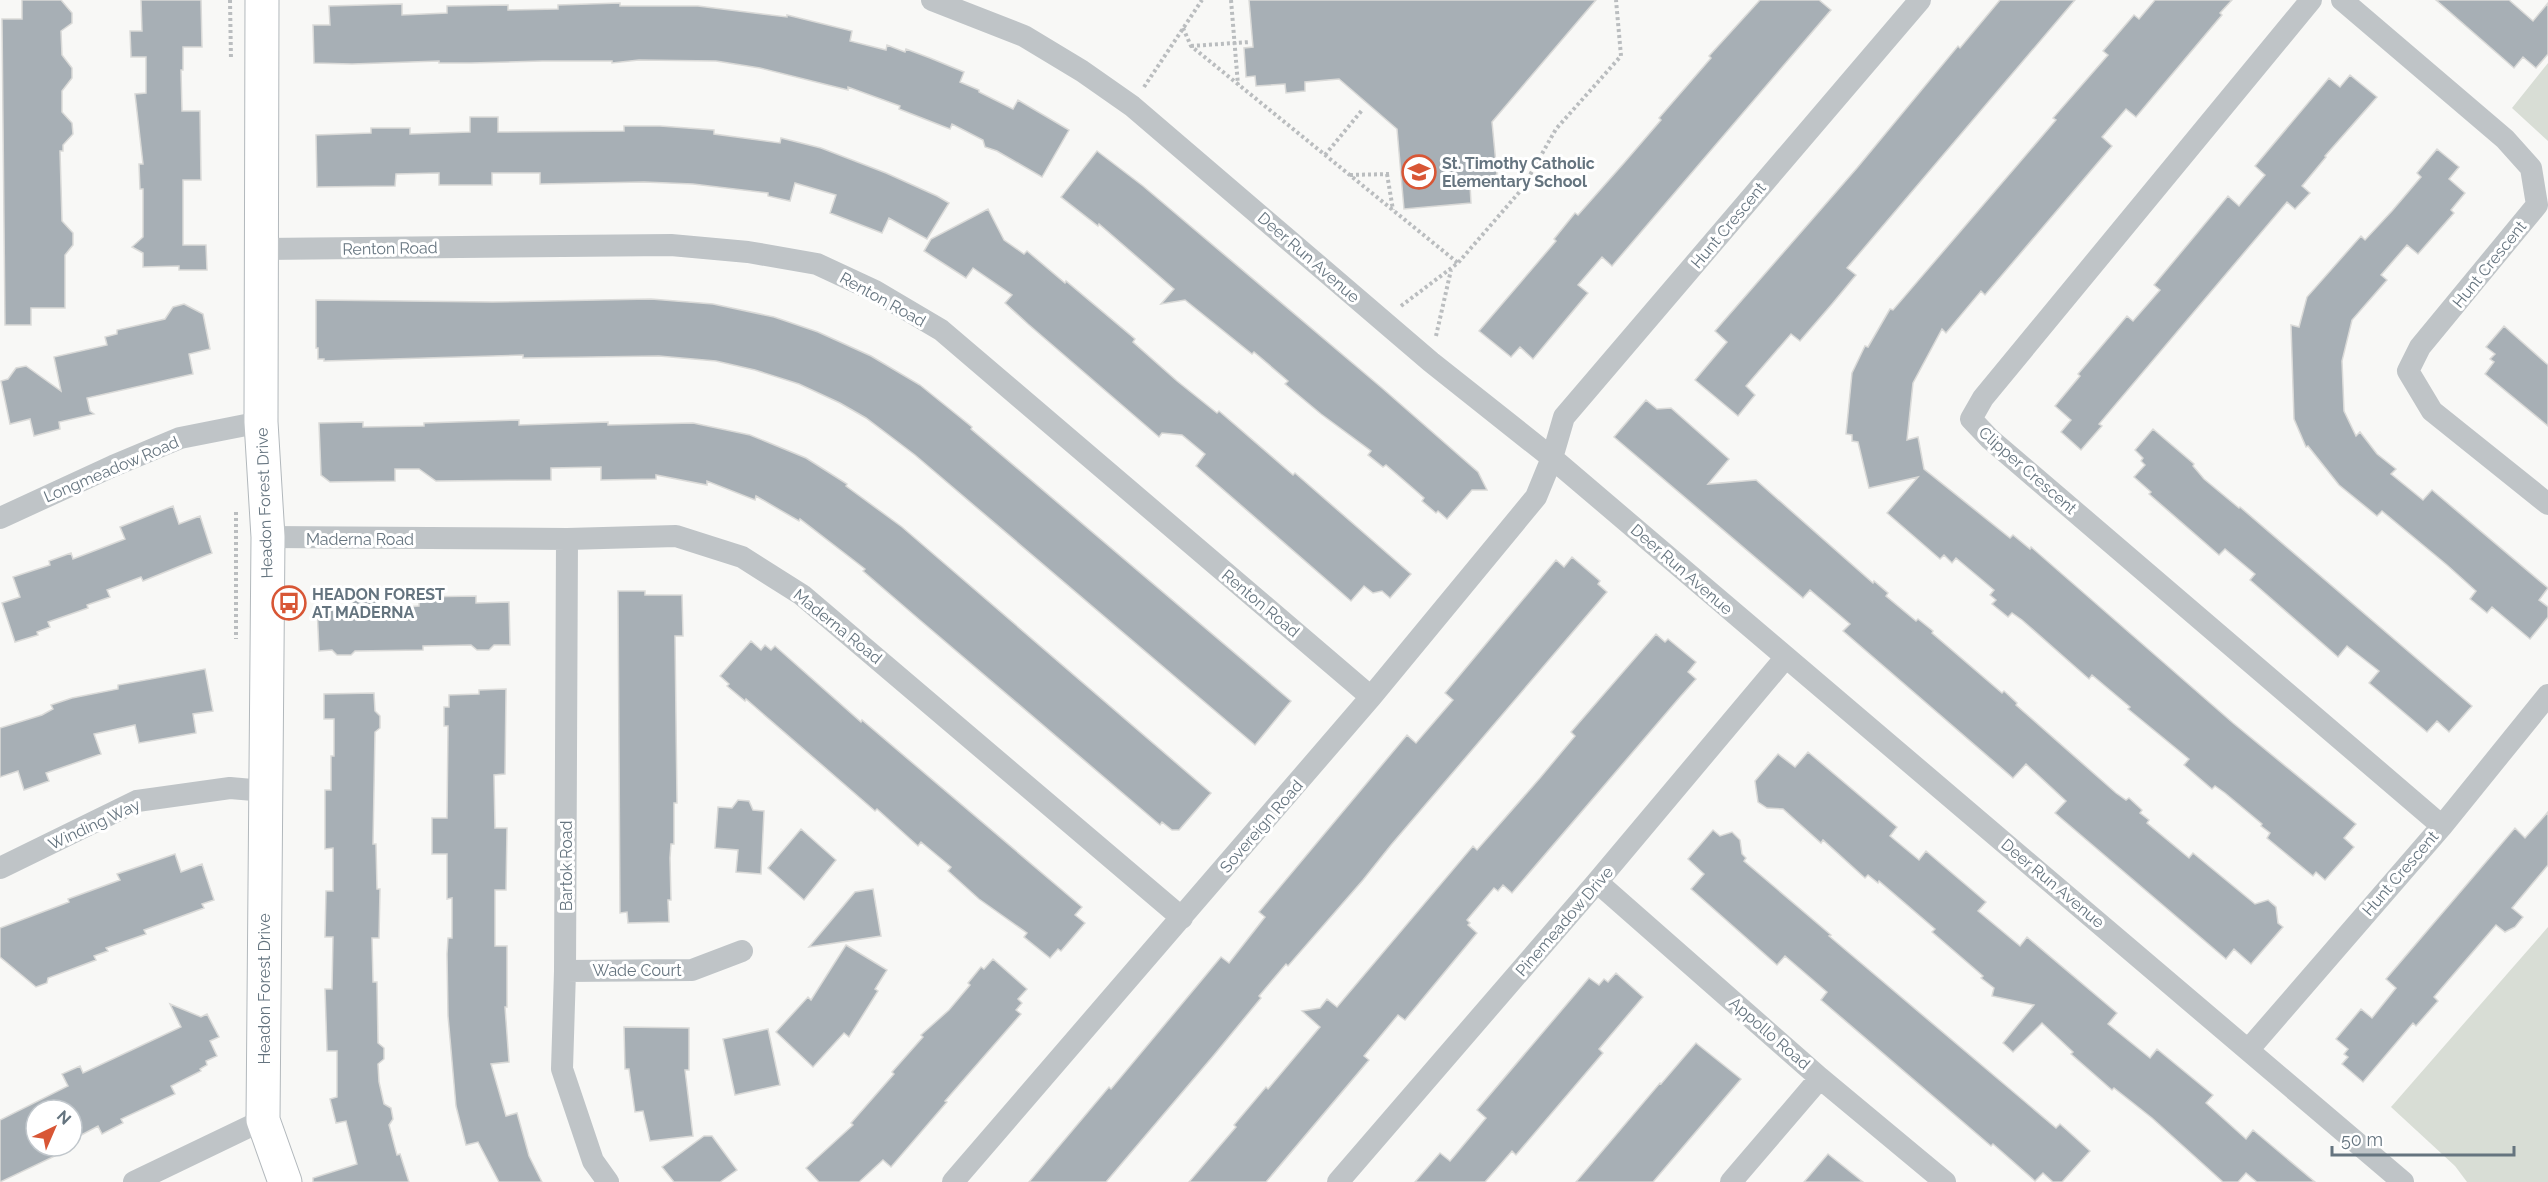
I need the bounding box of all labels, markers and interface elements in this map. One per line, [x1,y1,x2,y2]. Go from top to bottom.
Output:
school or university icon: St. Timothy Catholic Elementary School [1401,154,1437,190]
place label: St. Timothy Catholic Elementary School [1442,154,1595,191]
street label: Hunt Crescent [1687,178,1770,272]
street label: Deer Run Avenue [1254,208,1363,307]
street label: Hunt Crescent [2449,217,2531,312]
street label: Renton Road [342,238,438,259]
street label: Renton Road [836,268,929,331]
street label: Clipper Crescent [1975,423,2081,518]
street label: Headon Forest Drive [252,427,277,579]
street label: Longmeadow Road [41,432,182,507]
street label: Deer Run Avenue [1627,520,1736,619]
street label: Maderna Road [306,530,414,549]
street label: Renton Road [1218,565,1303,641]
bus stop icon: HEADON FOREST AT MADERNA [271,585,307,621]
place label: HEADON FOREST AT MADERNA [312,585,445,622]
street label: Maderna Road [790,585,886,668]
street label: Sovereign Road [1216,776,1307,877]
street label: Winding Way [45,795,143,854]
street label: Bartok Road [557,821,576,911]
street label: Hunt Crescent [2358,827,2443,920]
street label: Deer Run Avenue [1997,835,2108,932]
street label: Pinemeadow Drive [1512,863,1617,980]
street label: Headon Forest Drive [255,913,274,1065]
street label: Wade Court [592,961,682,980]
street label: Appollo Road [1725,993,1814,1074]
north arrow [24,1098,84,1158]
text: N [53,1106,75,1129]
scale bar [2332,1119,2514,1157]
text: 50 m [2341,1129,2383,1150]

